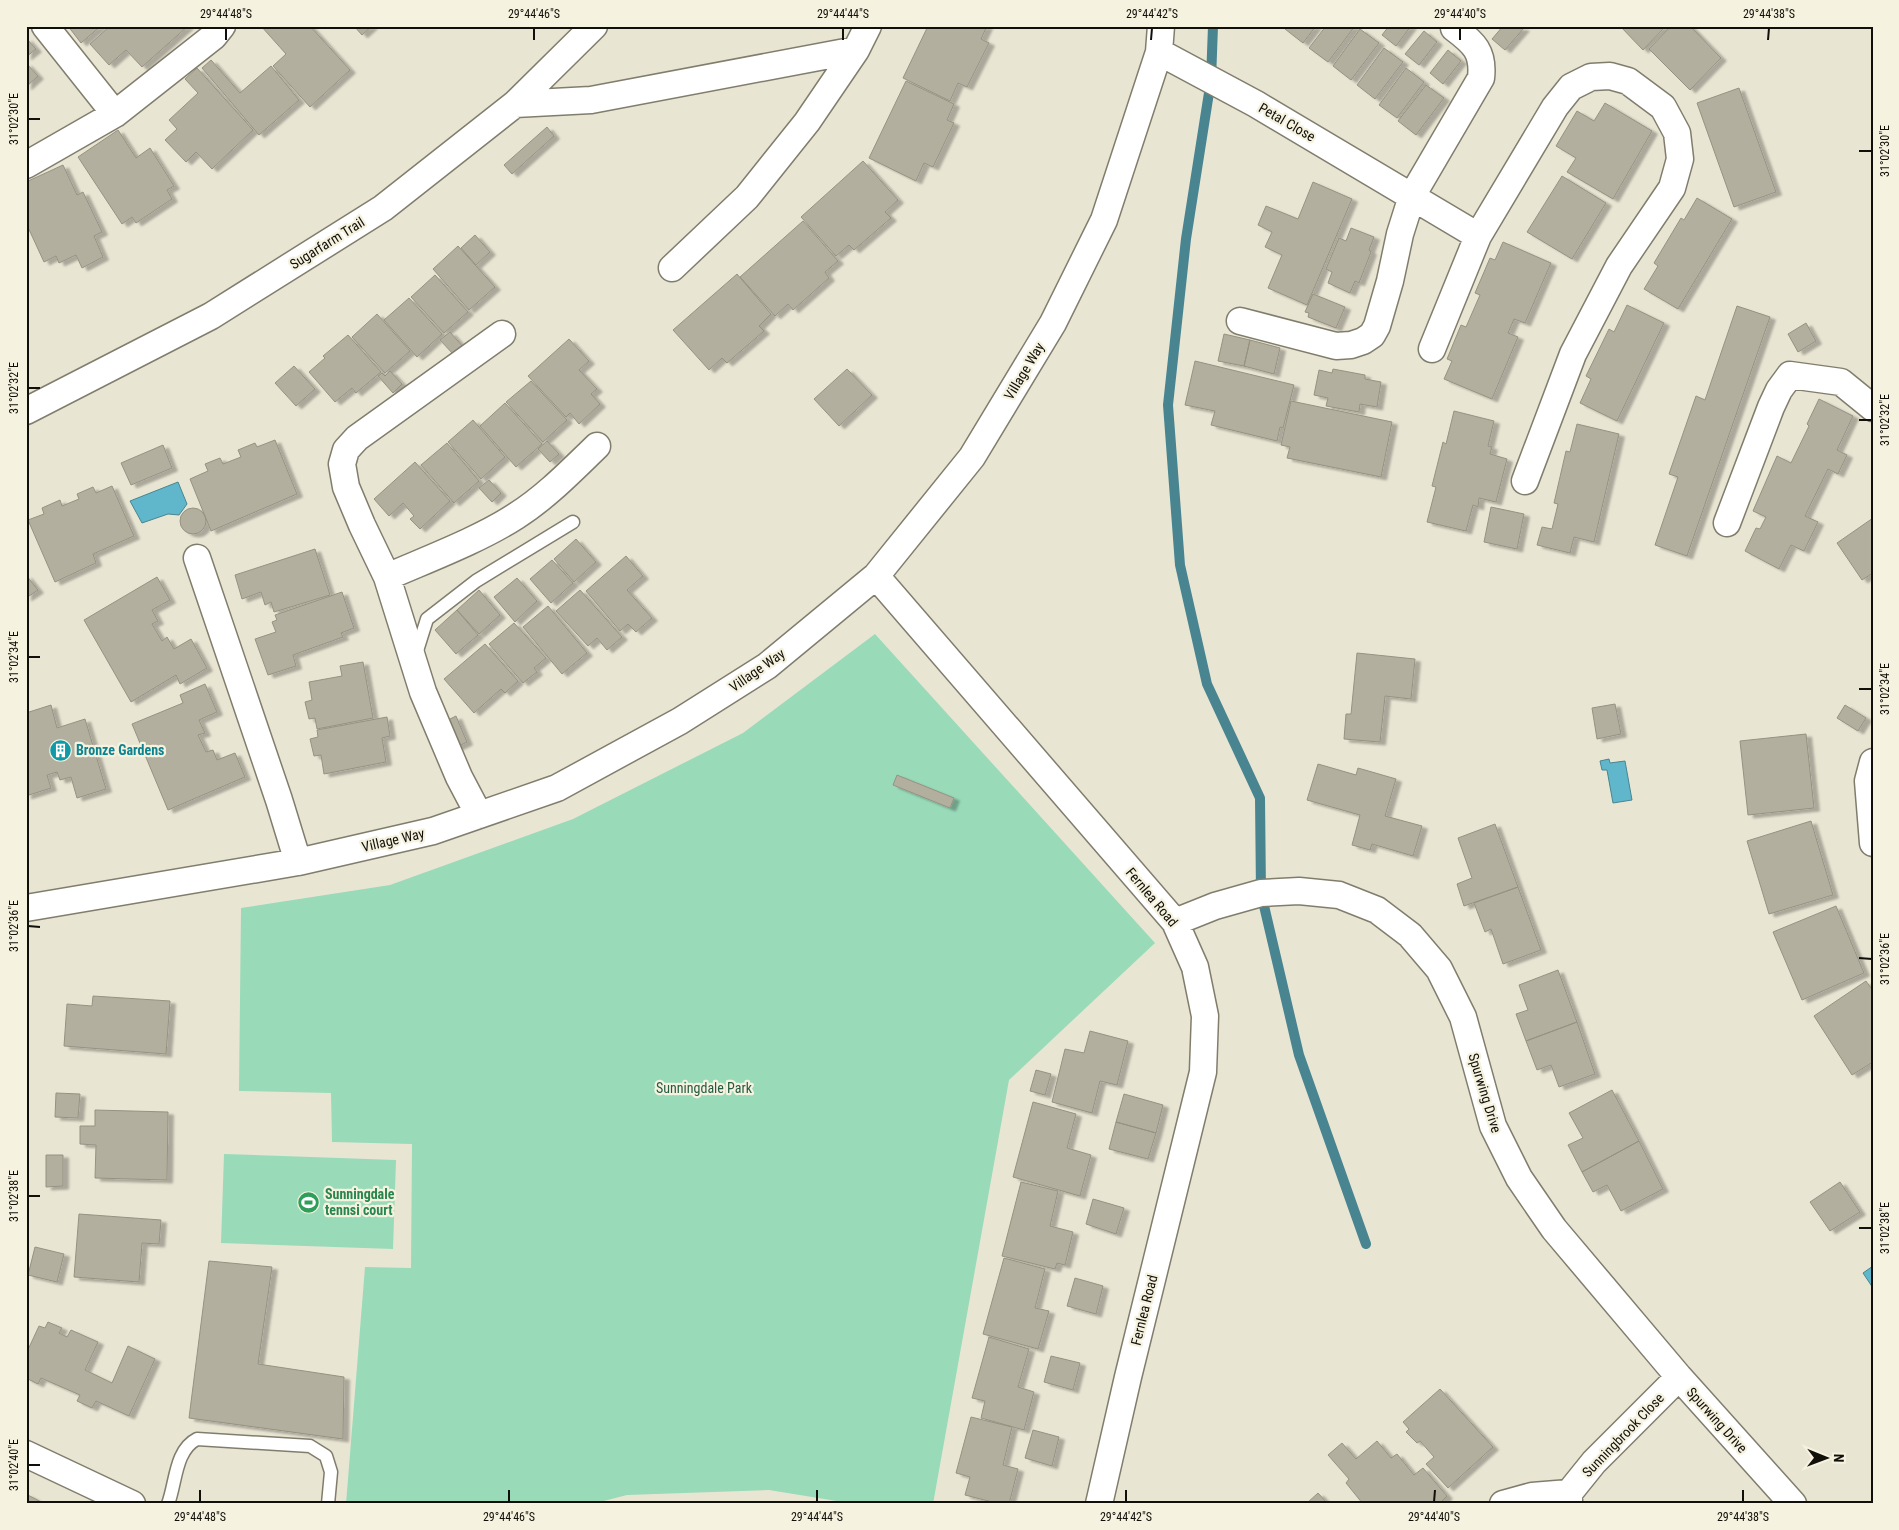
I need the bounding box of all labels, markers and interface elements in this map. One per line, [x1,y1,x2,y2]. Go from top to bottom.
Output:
text: 29°44'48"S [200,7,252,21]
text: 29°44'46"S [508,7,560,21]
text: 29°44'44"S [817,7,869,21]
text: 29°44'42"S [1126,7,1178,21]
text: 29°44'40"S [1434,7,1486,21]
text: 29°44'38"S [1743,7,1795,21]
text: 31°02'30"E [7,93,21,145]
street label: Petal Close [1256,99,1318,145]
text: 31°02'30"E [1878,125,1892,177]
street label: Sugarfarm Trail [287,214,367,272]
street label: Village Way [1001,339,1047,402]
text: 31°02'32"E [7,362,21,414]
text: 31°02'32"E [1878,394,1892,446]
text: 31°02'34"E [7,631,21,683]
street label: Village Way [726,645,788,695]
text: 31°02'34"E [1878,663,1892,715]
building icon: Bronze Gardens [48,738,72,762]
place label: Bronze Gardens [76,742,164,758]
street label: Village Way [360,825,426,855]
street label: Fernlea Road [1123,864,1181,930]
text: 31°02'36"E [7,900,21,952]
text: 31°02'36"E [1878,933,1892,985]
street label: Spurwing Drive [1465,1051,1505,1135]
park label: Sunningdale Park [656,1080,753,1096]
text: 31°02'38"E [7,1170,21,1222]
place label: Sunningdale tennsi court [325,1186,395,1218]
sports icon: Sunningdale tennsi court [297,1190,321,1214]
text: 31°02'38"E [1878,1202,1892,1254]
street label: Fernlea Road [1128,1273,1160,1347]
street label: Spurwing Drive [1683,1384,1751,1456]
street label: Sunningbrook Close [1579,1389,1667,1480]
north arrow [1802,1432,1852,1482]
text: 31°02'40"E [7,1439,21,1491]
text: N [1831,1454,1847,1463]
text: 29°44'48"S [174,1510,226,1524]
text: 29°44'46"S [483,1510,535,1524]
text: 29°44'44"S [791,1510,843,1524]
text: 29°44'42"S [1100,1510,1152,1524]
text: 29°44'40"S [1408,1510,1460,1524]
text: 29°44'38"S [1717,1510,1769,1524]

